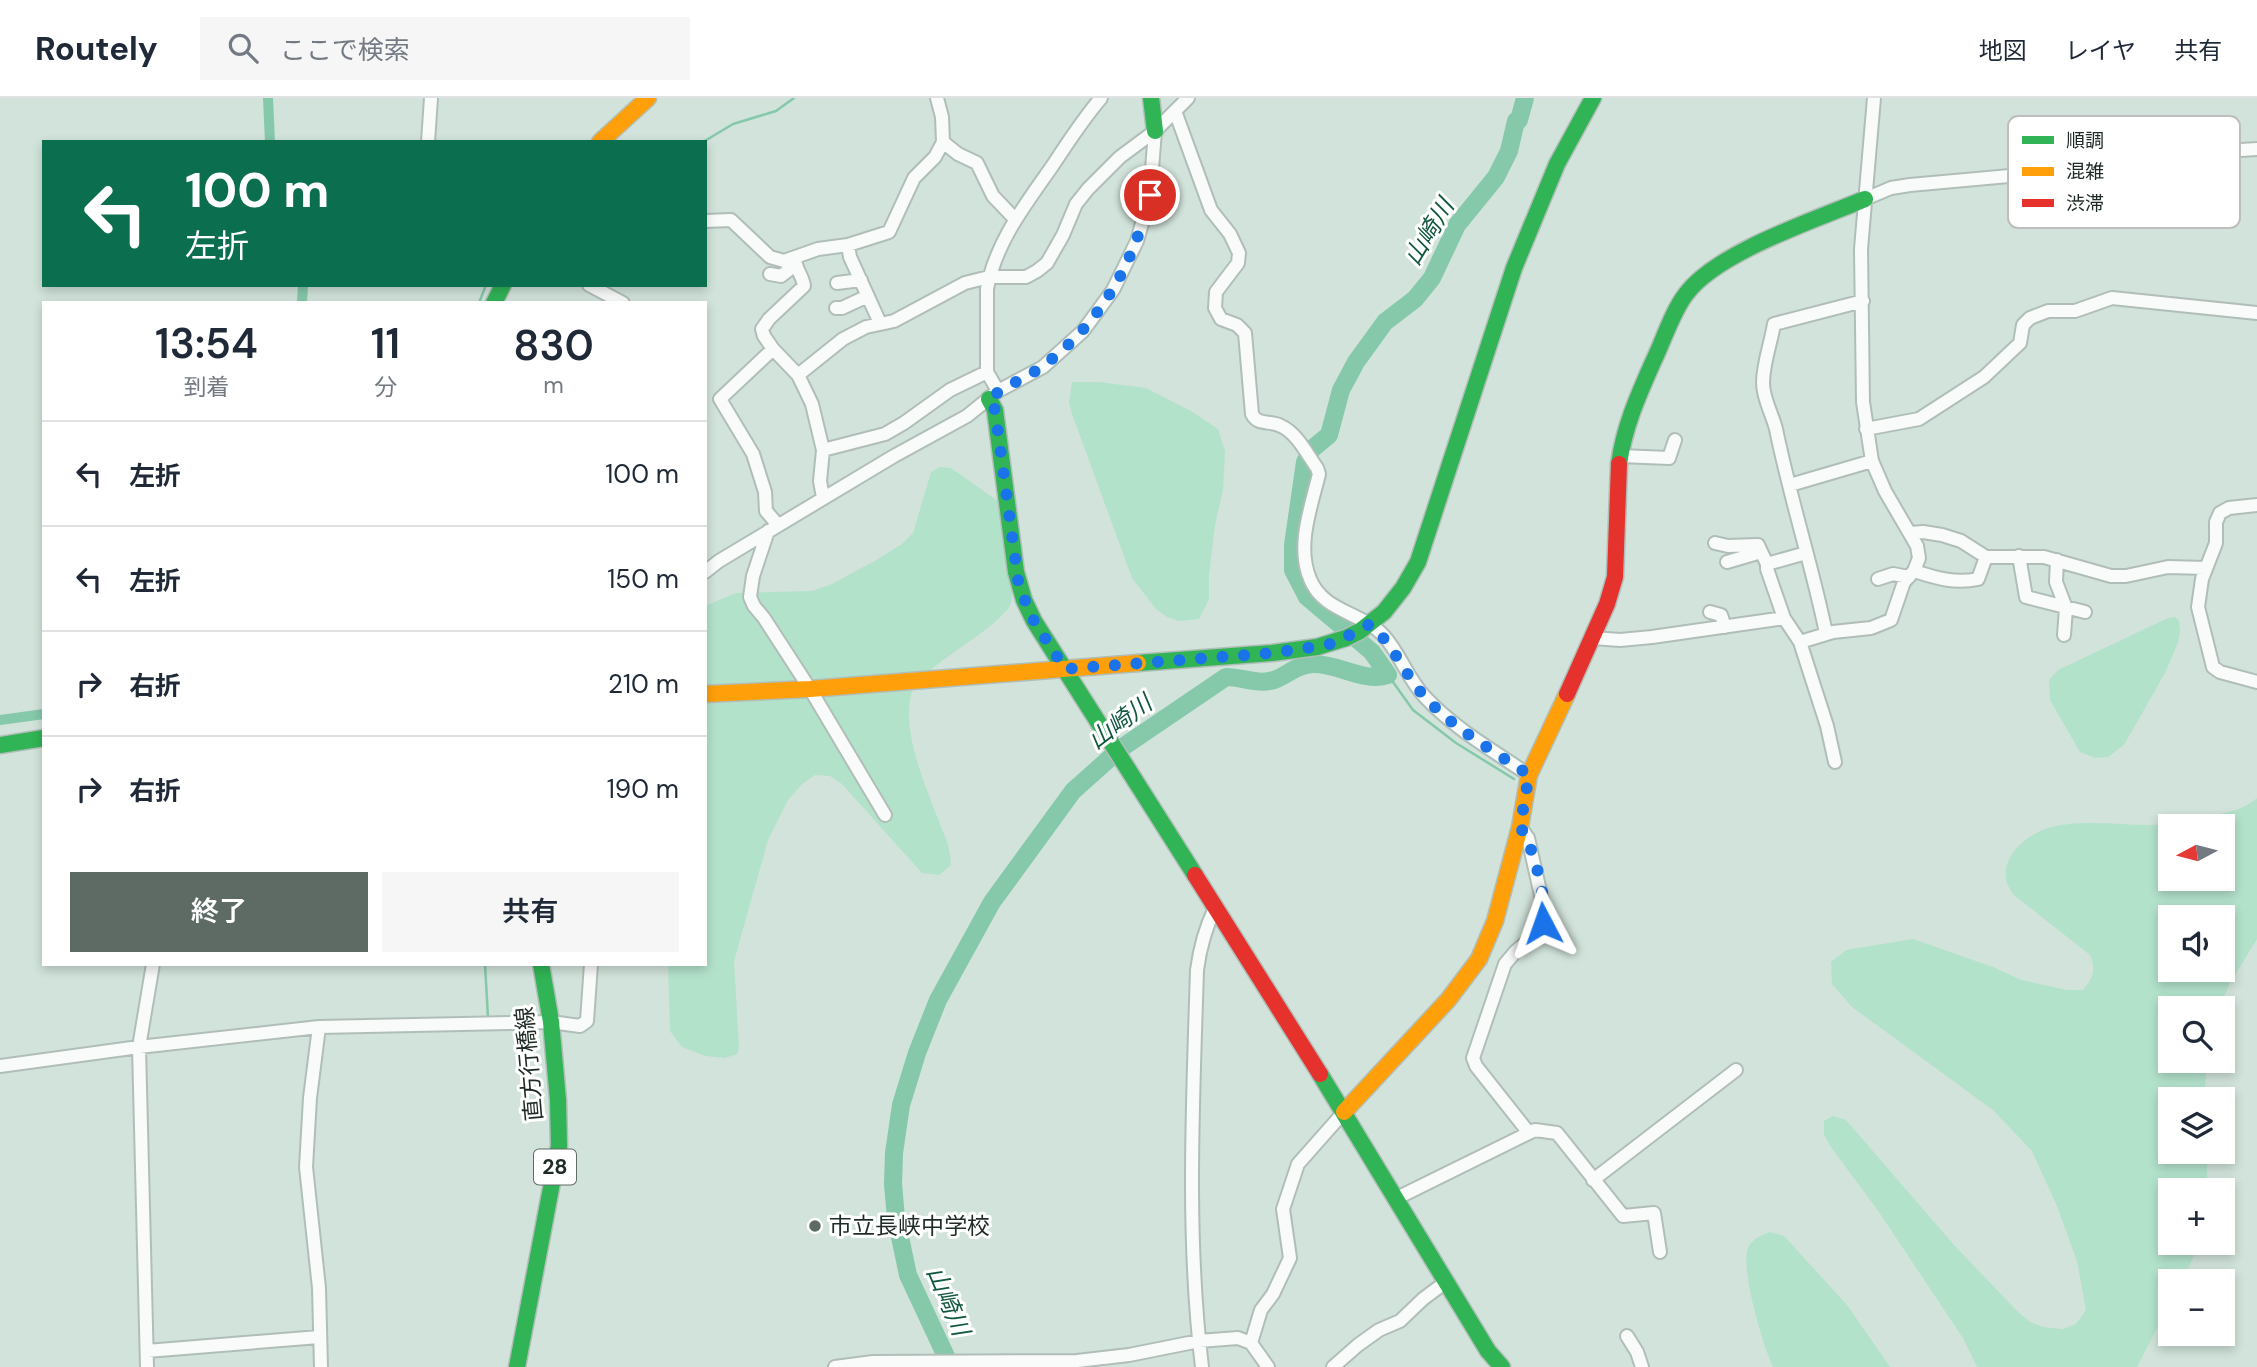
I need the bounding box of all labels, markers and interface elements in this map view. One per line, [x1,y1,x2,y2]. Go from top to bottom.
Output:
search box [200,17,690,80]
text: Routely [35,27,158,70]
icon: search [224,29,262,67]
text: ここで検索 [280,33,410,67]
text: 地図 [1979,35,2027,66]
text: レイヤ [2065,35,2136,66]
text: 共有 [2174,35,2222,66]
legend [2008,116,2240,228]
text: 順調 [2066,128,2104,153]
text: 100 m [185,158,329,222]
text: 混雑 [2066,159,2104,184]
pin [1120,165,1180,225]
icon: left [70,168,161,259]
icon: arrive [1131,176,1169,214]
water label: 山崎川 [1397,190,1462,271]
text: 渋滞 [2066,191,2104,216]
text: 左折 [185,225,249,267]
text: 13:54 [155,316,258,371]
text: 11 [371,316,400,371]
text: 830 [513,318,594,373]
text: m [543,370,564,400]
text: 到着 [183,372,229,402]
text: 分 [374,372,397,402]
icon: left [70,455,108,493]
text: 100 m [605,457,679,491]
text: 左折 [129,459,181,493]
icon: left [70,560,108,598]
text: 150 m [607,562,679,596]
text: 左折 [129,564,181,598]
icon: right [70,665,108,703]
text: 210 m [608,667,679,701]
text: 右折 [129,669,181,703]
water label: 山崎川 [1082,686,1160,756]
icon: right [70,770,108,808]
text: 190 m [607,772,679,806]
text: 右折 [129,774,181,808]
north arrow [2158,814,2235,891]
map controls [2158,814,2235,1346]
button: 終了 [70,872,368,952]
button: 共有 [382,872,679,952]
position arrow [1506,886,1580,960]
button: sound [2158,905,2235,982]
button: search [2158,996,2235,1073]
street label: 直方行橋線 [509,1005,549,1123]
button: layers [2158,1087,2235,1164]
road number: 28 [534,1150,576,1184]
button: + [2158,1178,2235,1255]
place label: 市立長峡中学校 [829,1211,990,1241]
marker: 市立長峡中学校 [807,1218,823,1234]
water label: 山崎川 [920,1262,978,1343]
button: − [2158,1269,2235,1346]

